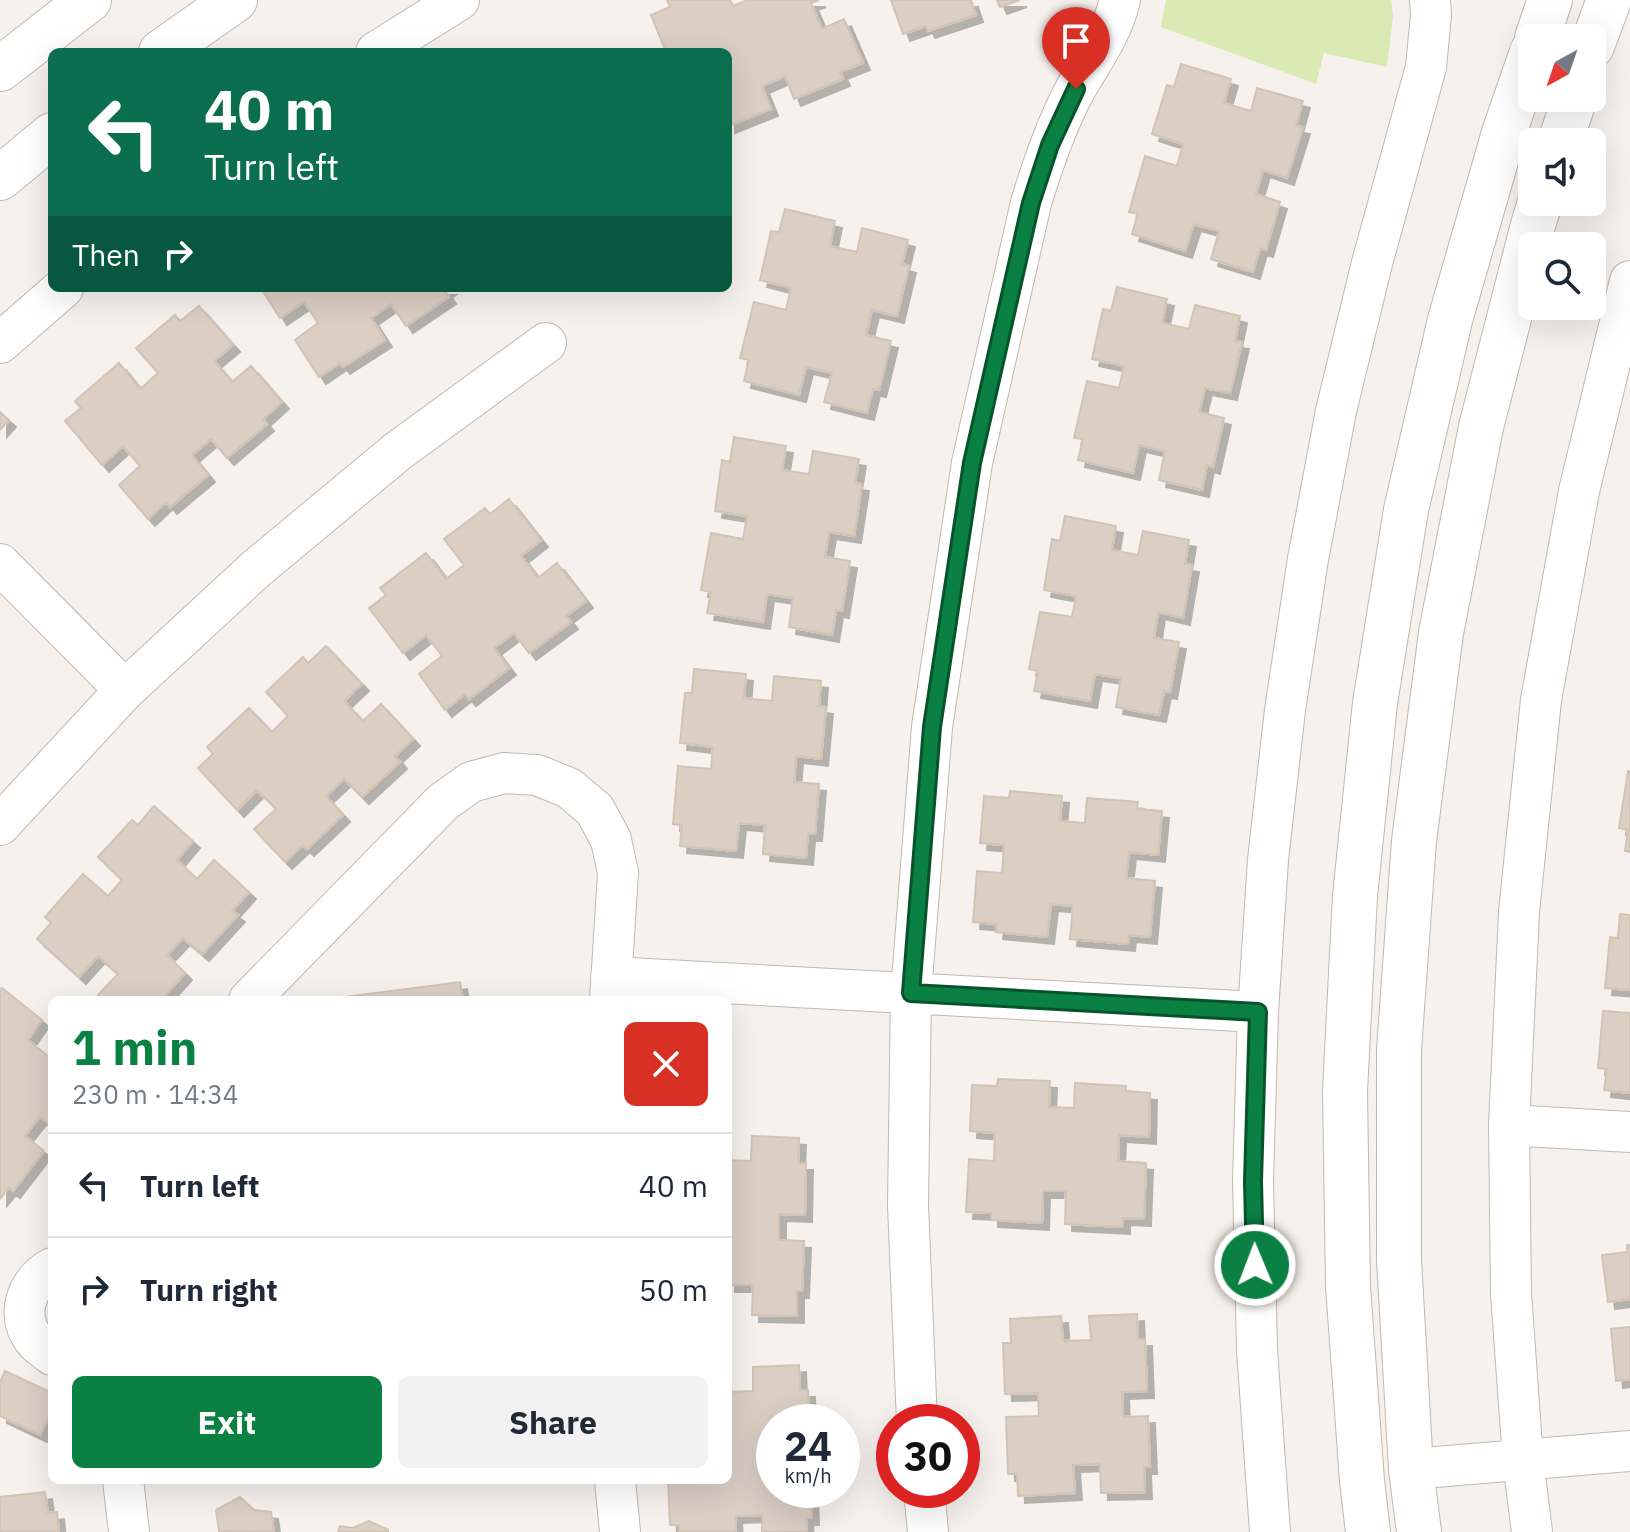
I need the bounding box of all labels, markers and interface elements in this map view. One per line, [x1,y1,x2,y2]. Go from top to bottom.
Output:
pin [1042,7,1110,89]
icon: arrive [1054,19,1098,63]
north arrow [1518,24,1606,112]
map controls [1518,24,1606,320]
text: 40 m [204,73,334,145]
icon: left [72,80,176,184]
button: sound [1518,128,1606,216]
text: Turn left [204,143,339,190]
icon: right [156,232,200,276]
button: search [1518,232,1606,320]
text: Then [72,235,140,274]
text: 1 min [72,1016,197,1078]
button: close [624,1022,708,1106]
text: 230 m · 14:34 [72,1077,238,1111]
icon: left [72,1163,116,1207]
text: Turn left [140,1166,259,1205]
text: 40 m [639,1166,708,1205]
position arrow [1213,1223,1297,1307]
icon: right [72,1267,116,1311]
text: Turn right [140,1270,278,1309]
text: 50 m [639,1270,708,1309]
button: Exit [72,1376,382,1468]
button: Share [398,1376,708,1468]
speed limit sign: 30 [876,1404,980,1508]
text: 24 [784,1420,832,1472]
text: km/h [784,1462,832,1489]

